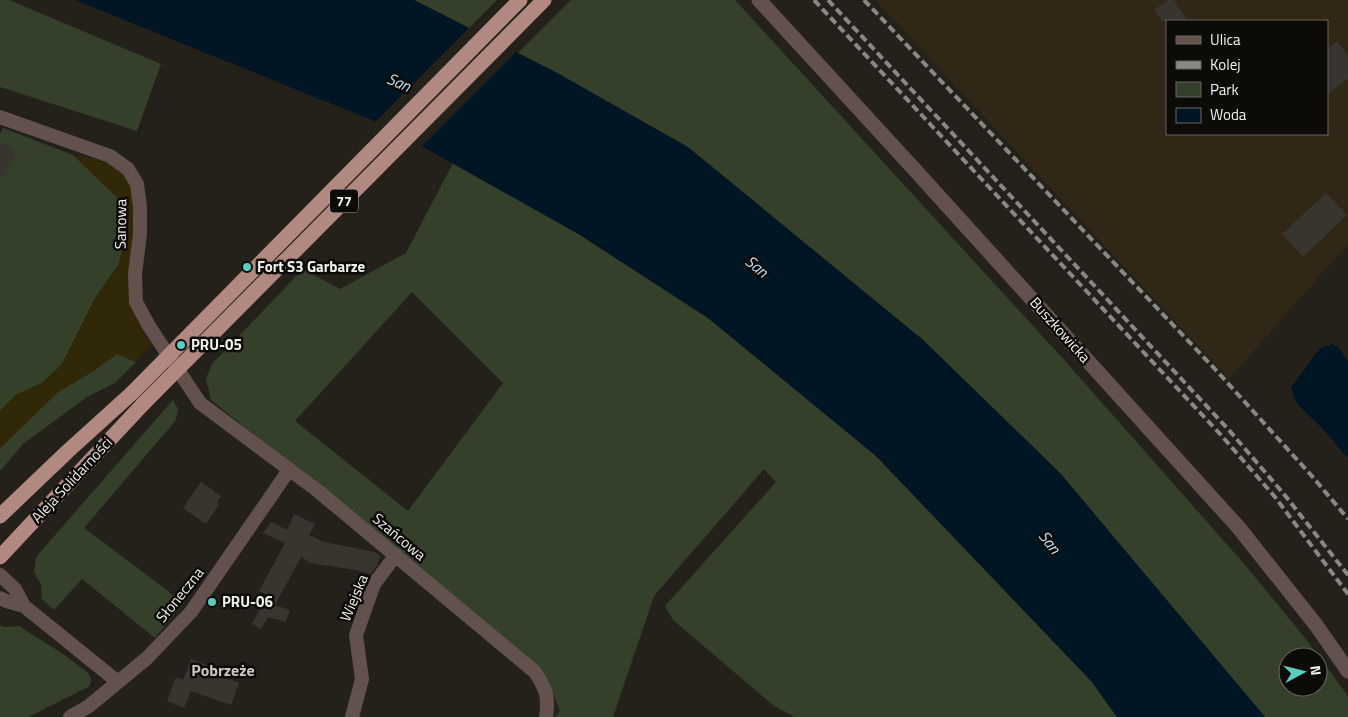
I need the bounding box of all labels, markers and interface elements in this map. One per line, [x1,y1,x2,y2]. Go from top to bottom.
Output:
legend [1166,20,1328,135]
text: Ulica [1210,28,1241,51]
text: Kolej [1210,53,1241,76]
water label: San [383,66,416,98]
text: Park [1210,78,1239,101]
text: Woda [1210,103,1247,126]
road number: 77 [330,190,358,212]
street label: Sanowa [109,198,132,249]
water label: San [740,249,775,284]
place label: Fort S3 Garbarze [257,255,366,278]
marker: Fort S3 Garbarze [241,261,253,273]
street label: Buszkowicka [1024,292,1097,368]
place label: PRU-05 [191,333,242,356]
marker: PRU-05 [175,339,187,351]
street label: Aleja Solidarności [26,431,118,528]
street label: Szańcowa [368,507,431,566]
water label: San [1033,525,1067,560]
street label: Słoneczna [150,562,209,627]
street label: Wiejska [333,570,374,625]
place label: PRU-06 [222,590,273,613]
marker: PRU-06 [206,596,218,608]
north arrow [1278,647,1328,697]
district label: Pobrzeże [191,658,255,682]
text: N [1305,664,1327,676]

